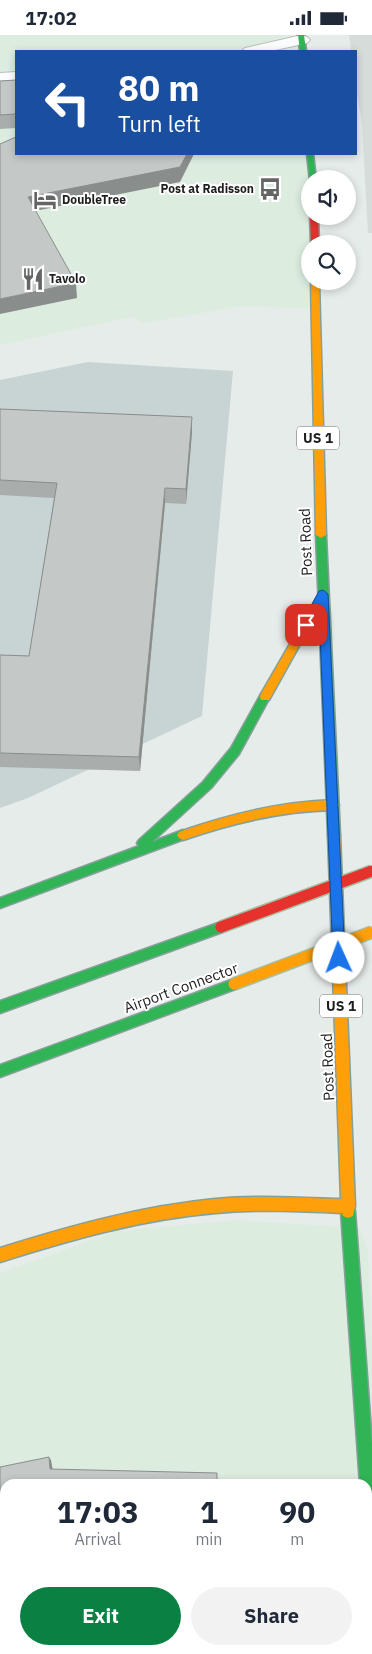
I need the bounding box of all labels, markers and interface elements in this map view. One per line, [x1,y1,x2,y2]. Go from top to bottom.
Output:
text: 17:02 [25,6,77,30]
text: 80 m [118,65,200,111]
icon: left [35,70,100,135]
text: Turn left [118,109,201,138]
map controls [301,170,356,290]
button: sound [301,170,356,225]
bus stop icon: Post at Radisson [257,176,283,202]
place label: Post at Radisson [161,181,254,196]
hotel icon: DoubleTree [32,187,58,213]
place label: DoubleTree [62,192,126,207]
button: search [301,235,356,290]
restaurant icon: Tavolo [20,266,46,292]
place label: Tavolo [49,271,86,286]
road number: US 1 [297,427,339,449]
street label: Post Road [295,508,316,576]
pin [285,604,327,646]
icon: arrive [292,611,320,639]
position arrow [312,931,364,983]
street label: Airport Connector [121,958,241,1017]
road number: US 1 [320,994,362,1017]
street label: Post Road [317,1033,338,1101]
text: 17:03 [57,1492,139,1531]
text: 1 [200,1492,218,1531]
text: 90 [279,1492,315,1531]
text: Arrival [74,1529,121,1549]
text: min [195,1529,222,1549]
text: m [290,1529,304,1549]
button: Exit [20,1587,181,1645]
button: Share [191,1587,352,1645]

